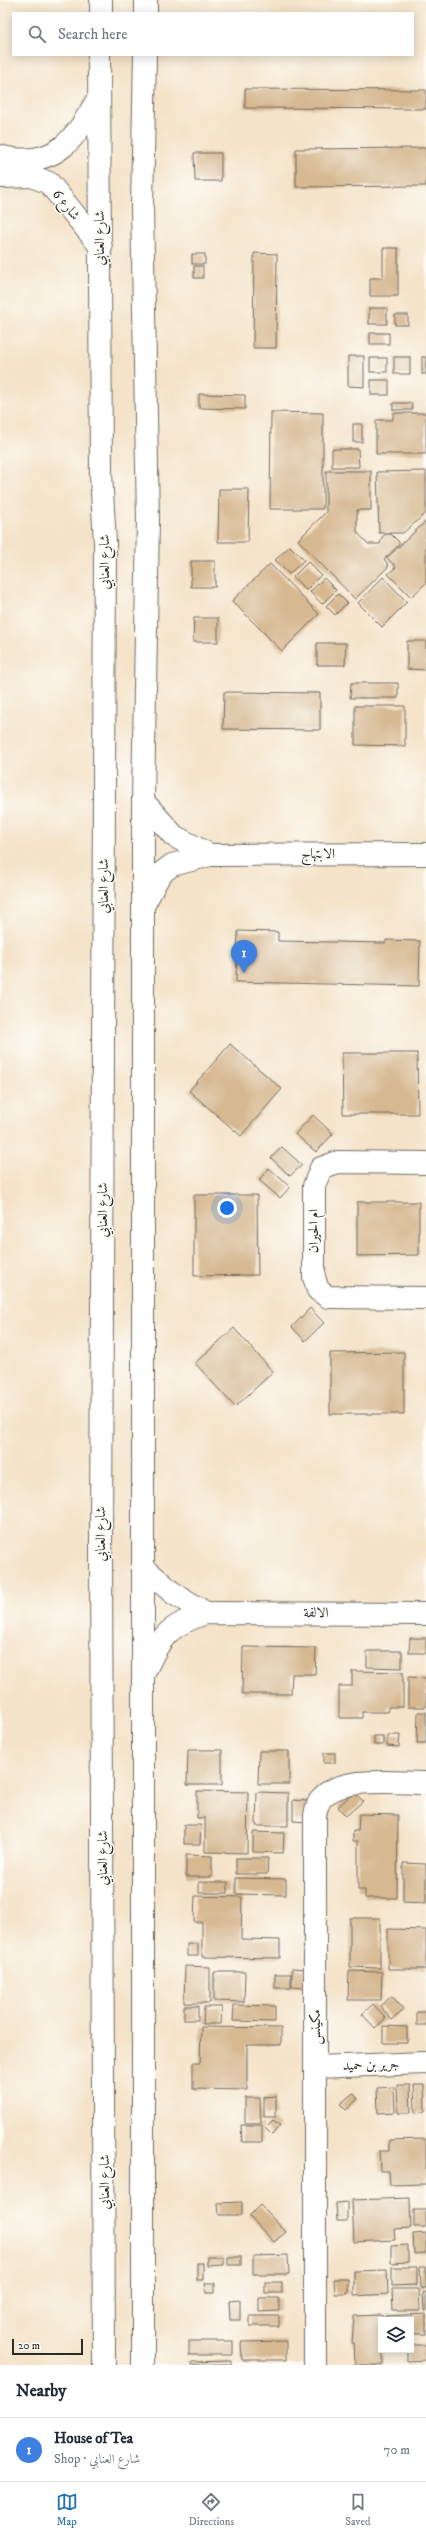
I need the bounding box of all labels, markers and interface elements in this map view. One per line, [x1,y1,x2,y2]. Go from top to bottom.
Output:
search box [12,12,414,56]
icon: search [26,23,48,45]
text: Search here [58,25,127,44]
street label: شارع 6 [47,186,84,225]
street label: شارع العنابي [91,211,111,265]
street label: شارع العنابي [96,535,116,589]
street label: الابتهاج [301,845,335,866]
street label: شارع العنابي [95,859,115,913]
pin: 1 [231,940,257,973]
street label: شارع العنابي [94,1183,114,1237]
your location [217,1198,237,1218]
street label: ام الحيران [305,1209,326,1253]
street label: شارع العنابي [92,1507,112,1561]
street label: الالفة [303,1604,329,1622]
street label: شارع العنابي [94,1831,114,1885]
street label: مكينس [307,2009,325,2045]
street label: جرير بن حميد [342,2055,400,2075]
street label: شارع العنابي [96,2155,116,2209]
map controls [378,2317,414,2353]
button: layers [378,2317,414,2353]
scale bar [12,2337,83,2356]
text: 20 m [18,2339,40,2353]
text: Nearby [16,2380,66,2402]
text: House of Tea [54,2429,133,2448]
text: 1 [27,2442,31,2458]
text: 70 m [384,2442,410,2458]
text: Shop · شارع العنابي [54,2451,140,2467]
tab: Map [56,2491,78,2529]
tab: Directions [189,2491,234,2529]
tab: Saved [345,2491,370,2529]

